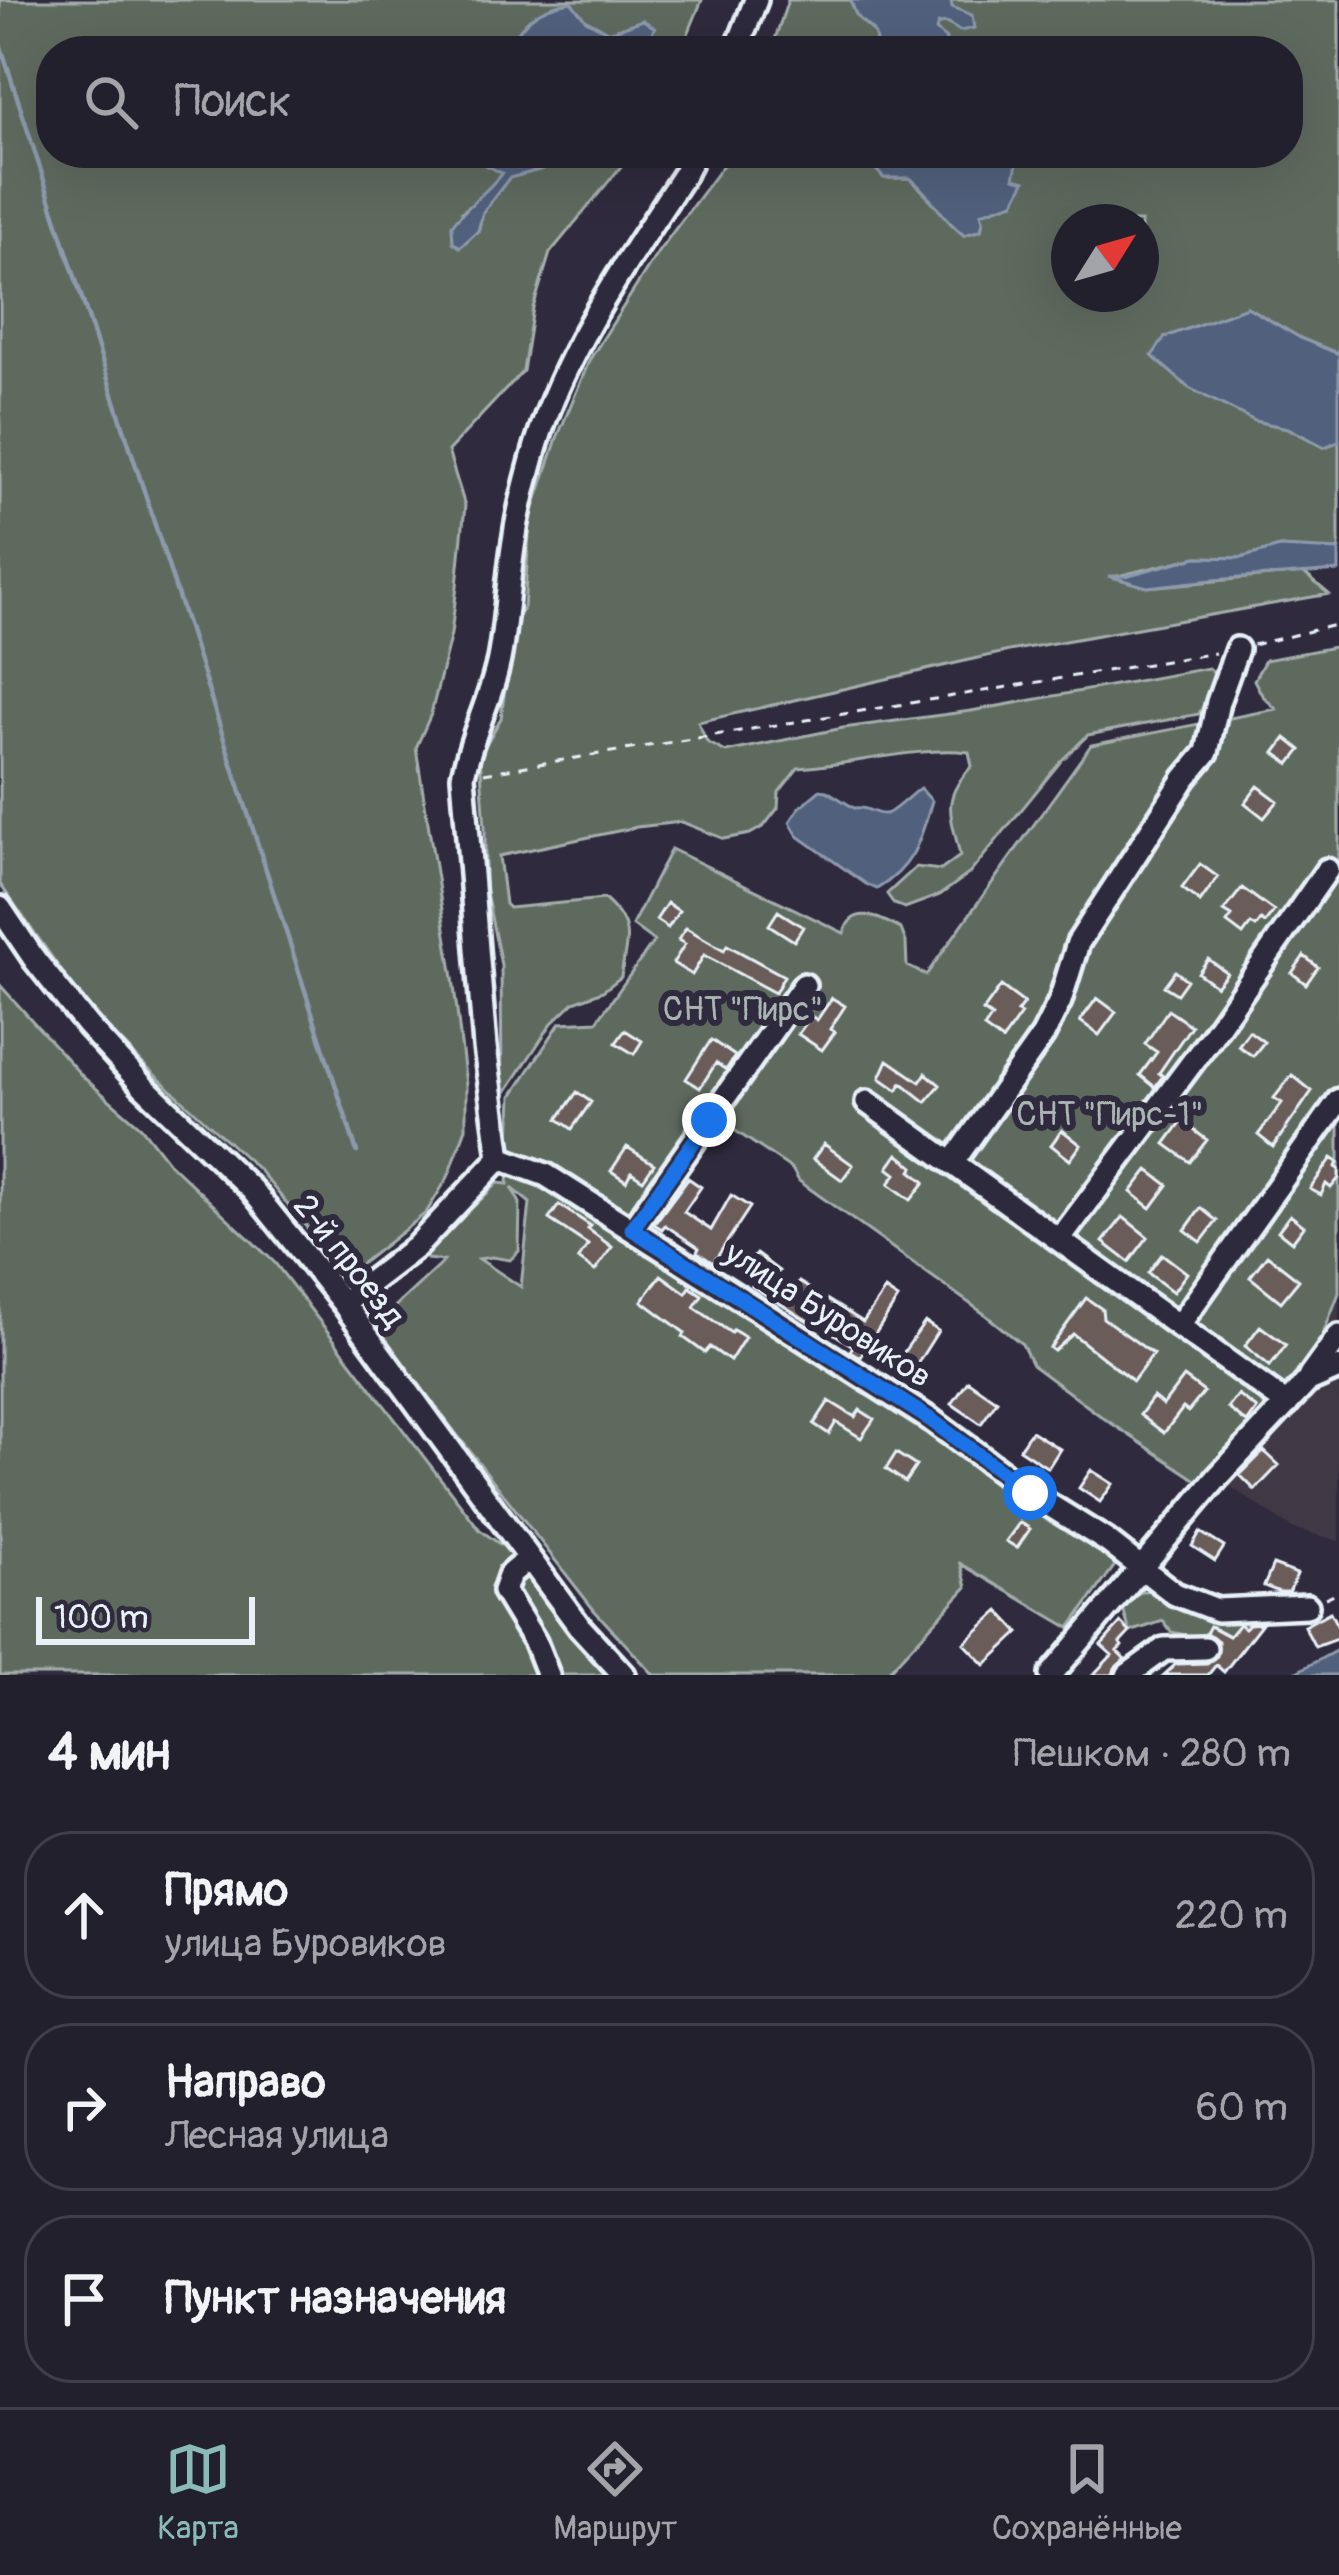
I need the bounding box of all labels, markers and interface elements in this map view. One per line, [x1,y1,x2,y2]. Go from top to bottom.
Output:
search box [36,36,1303,168]
icon: search [78,69,144,135]
text: Поиск [174,74,291,130]
north arrow [1051,204,1159,312]
park label: СНТ "Пирс" [663,989,823,1030]
route end [682,1093,736,1147]
park label: СНТ "Пирс-1" [1016,1094,1204,1135]
street label: 2-й проезд [284,1186,414,1336]
street label: улица Буровиков [716,1232,939,1397]
route start [1003,1466,1057,1520]
scale bar [36,1591,255,1644]
text: 100 m [54,1597,148,1638]
text: 4 мин [48,1721,170,1785]
text: Пешком · 280 m [1013,1729,1291,1778]
text: Прямо [165,1863,288,1919]
icon: ahead [51,1882,117,1948]
text: 220 m [1175,1891,1288,1940]
text: улица Буровиков [165,1919,447,1968]
text: Направо [165,2055,326,2111]
icon: right [51,2074,117,2140]
text: 60 m [1196,2083,1288,2132]
text: Лесная улица [165,2111,389,2160]
icon: arrive [51,2266,117,2332]
text: Пункт назначения [165,2271,506,2327]
tab: Карта [157,2436,239,2549]
tab: Маршрут [553,2436,677,2549]
tab: Сохранённые [992,2436,1182,2549]

